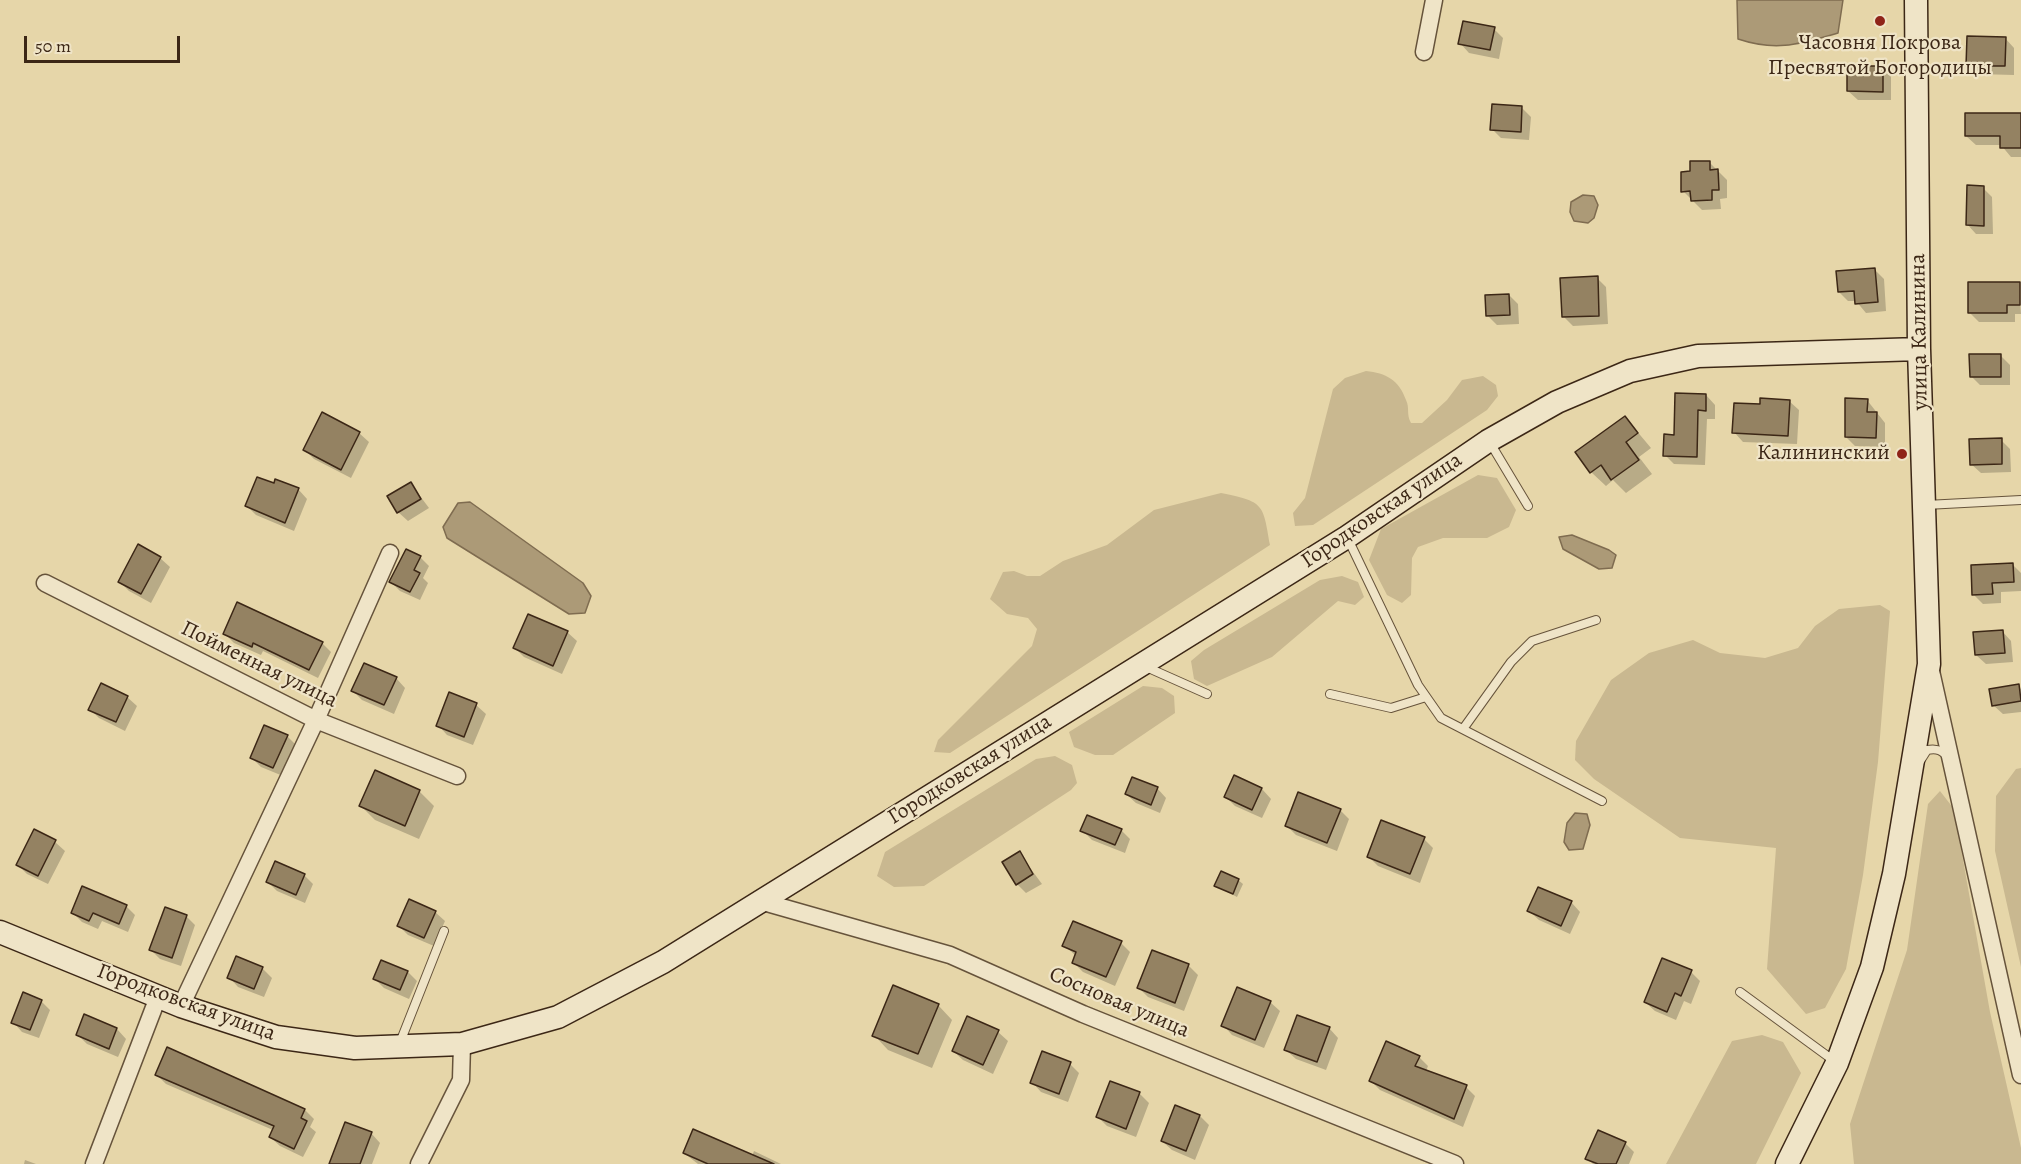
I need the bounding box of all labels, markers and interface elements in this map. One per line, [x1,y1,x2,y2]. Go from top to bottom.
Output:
marker: Часовня Покрова Пресвятой Богородицы [1873,14,1887,28]
scale bar [27,24,183,62]
place label: Часовня Покрова Пресвятой Богородицы [1768,31,1992,82]
text: 50 m [35,34,71,58]
street label: улица Калинина [1905,253,1935,411]
place label: Калининский [1757,441,1890,467]
street label: Городковская улица [1297,447,1467,575]
marker: Калининский [1895,447,1909,461]
street label: Пойменная улица [176,616,342,714]
street label: Городковская улица [883,709,1057,831]
street label: Городковская улица [93,958,279,1048]
street label: Сосновая улица [1045,962,1193,1044]

